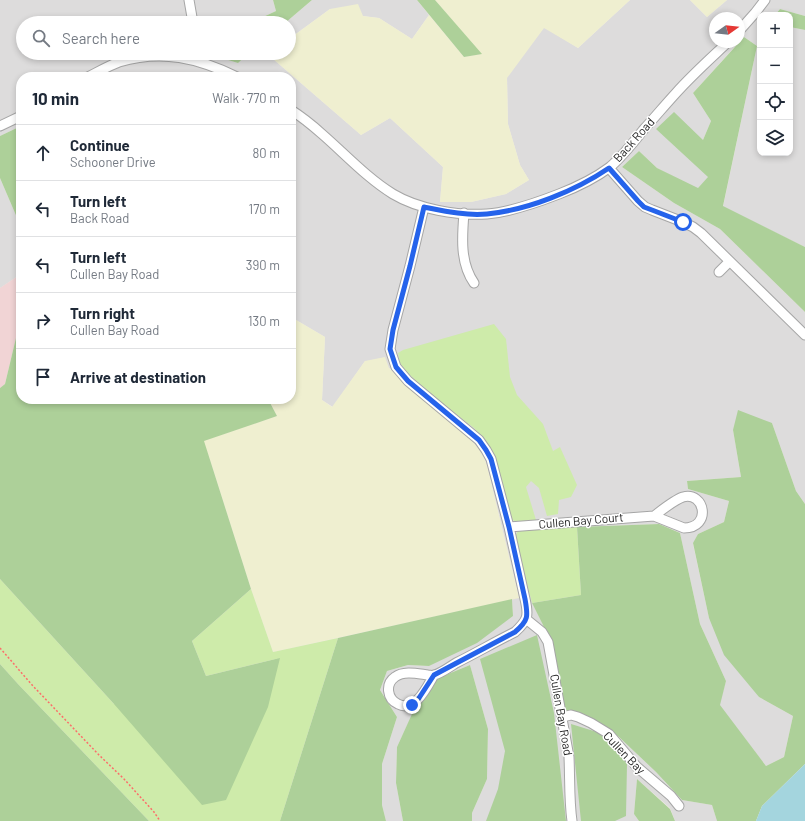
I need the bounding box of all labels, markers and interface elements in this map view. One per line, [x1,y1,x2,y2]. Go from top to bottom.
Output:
north arrow [709,12,745,48]
map controls [757,12,793,156]
button: + [757,12,793,48]
search box [16,16,296,60]
icon: search [30,27,52,49]
text: Search here [62,29,140,47]
button: − [757,48,793,84]
button: locate [757,84,793,120]
text: 10 min [32,88,79,108]
text: Walk · 770 m [212,90,280,106]
street label: Back Road [610,114,657,164]
button: layers [757,120,793,156]
text: Continue [70,136,130,154]
icon: ahead [32,142,54,164]
text: 80 m [253,145,280,161]
text: Schooner Drive [70,154,156,170]
text: Turn left [70,192,126,210]
icon: left [32,198,54,220]
text: 170 m [249,201,280,217]
text: Back Road [70,210,129,226]
route start [674,213,692,231]
text: Turn left [70,248,126,266]
icon: left [32,254,54,276]
text: 390 m [246,257,280,273]
text: Cullen Bay Road [70,266,159,282]
text: Turn right [70,304,135,322]
icon: right [32,310,54,332]
text: 130 m [248,313,280,329]
text: Cullen Bay Road [70,322,159,338]
icon: arrive [32,366,54,388]
text: Arrive at destination [70,368,206,386]
street label: Cullen Bay Court [538,509,624,531]
street label: Cullen Bay Road [548,673,576,757]
route end [403,696,421,714]
street label: Cullen Bay [601,728,649,777]

